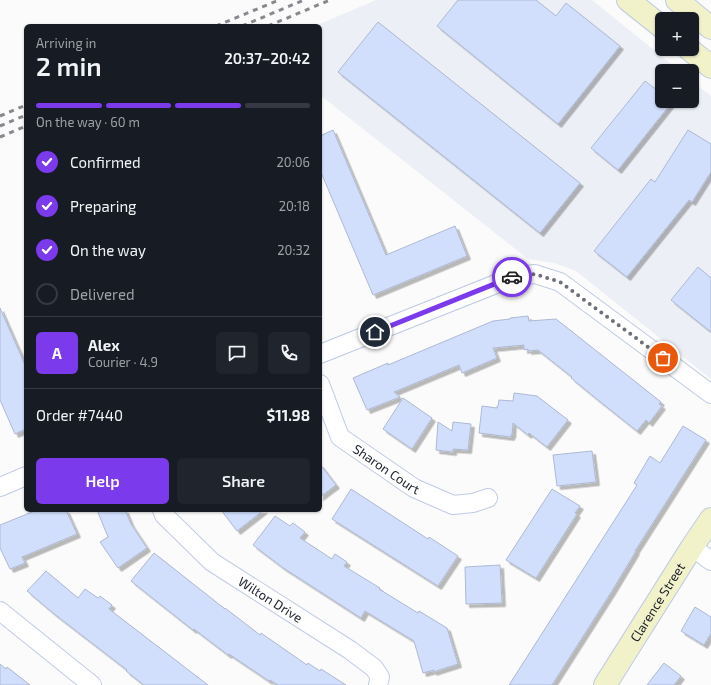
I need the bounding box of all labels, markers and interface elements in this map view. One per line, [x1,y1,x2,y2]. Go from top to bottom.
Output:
map controls [655,12,699,108]
button: + [655,12,699,56]
text: Arriving in [36,35,96,51]
text: 20:37–20:42 [224,49,310,67]
text: 2 min [36,50,102,81]
button: − [655,64,699,108]
text: On the way · 60 m [36,114,140,130]
icon: check [36,151,58,173]
text: Confirmed [70,153,141,171]
text: 20:06 [277,154,310,170]
icon: check [36,195,58,217]
text: Preparing [70,197,136,215]
text: 20:18 [279,198,310,214]
icon: check [36,239,58,261]
text: On the way [70,241,146,259]
text: 20:32 [277,242,310,258]
courier [492,257,532,297]
icon: car [501,266,523,288]
text: Delivered [70,285,135,303]
pin [358,315,392,349]
icon: home [364,321,386,343]
button: chat [216,332,258,374]
button: phone [268,332,310,374]
text: Alex [88,336,120,354]
pin [646,341,680,375]
text: A [52,344,62,362]
icon: bag [652,347,674,369]
text: Courier · 4.9 [88,354,158,370]
text: Order #7440 [36,406,123,424]
text: $11.98 [266,406,310,424]
street label: Sharon Court [350,440,422,497]
button: Help [36,458,169,504]
button: Share [177,458,310,504]
street label: Clarence Street [626,560,688,645]
street label: Wilton Drive [235,573,306,626]

